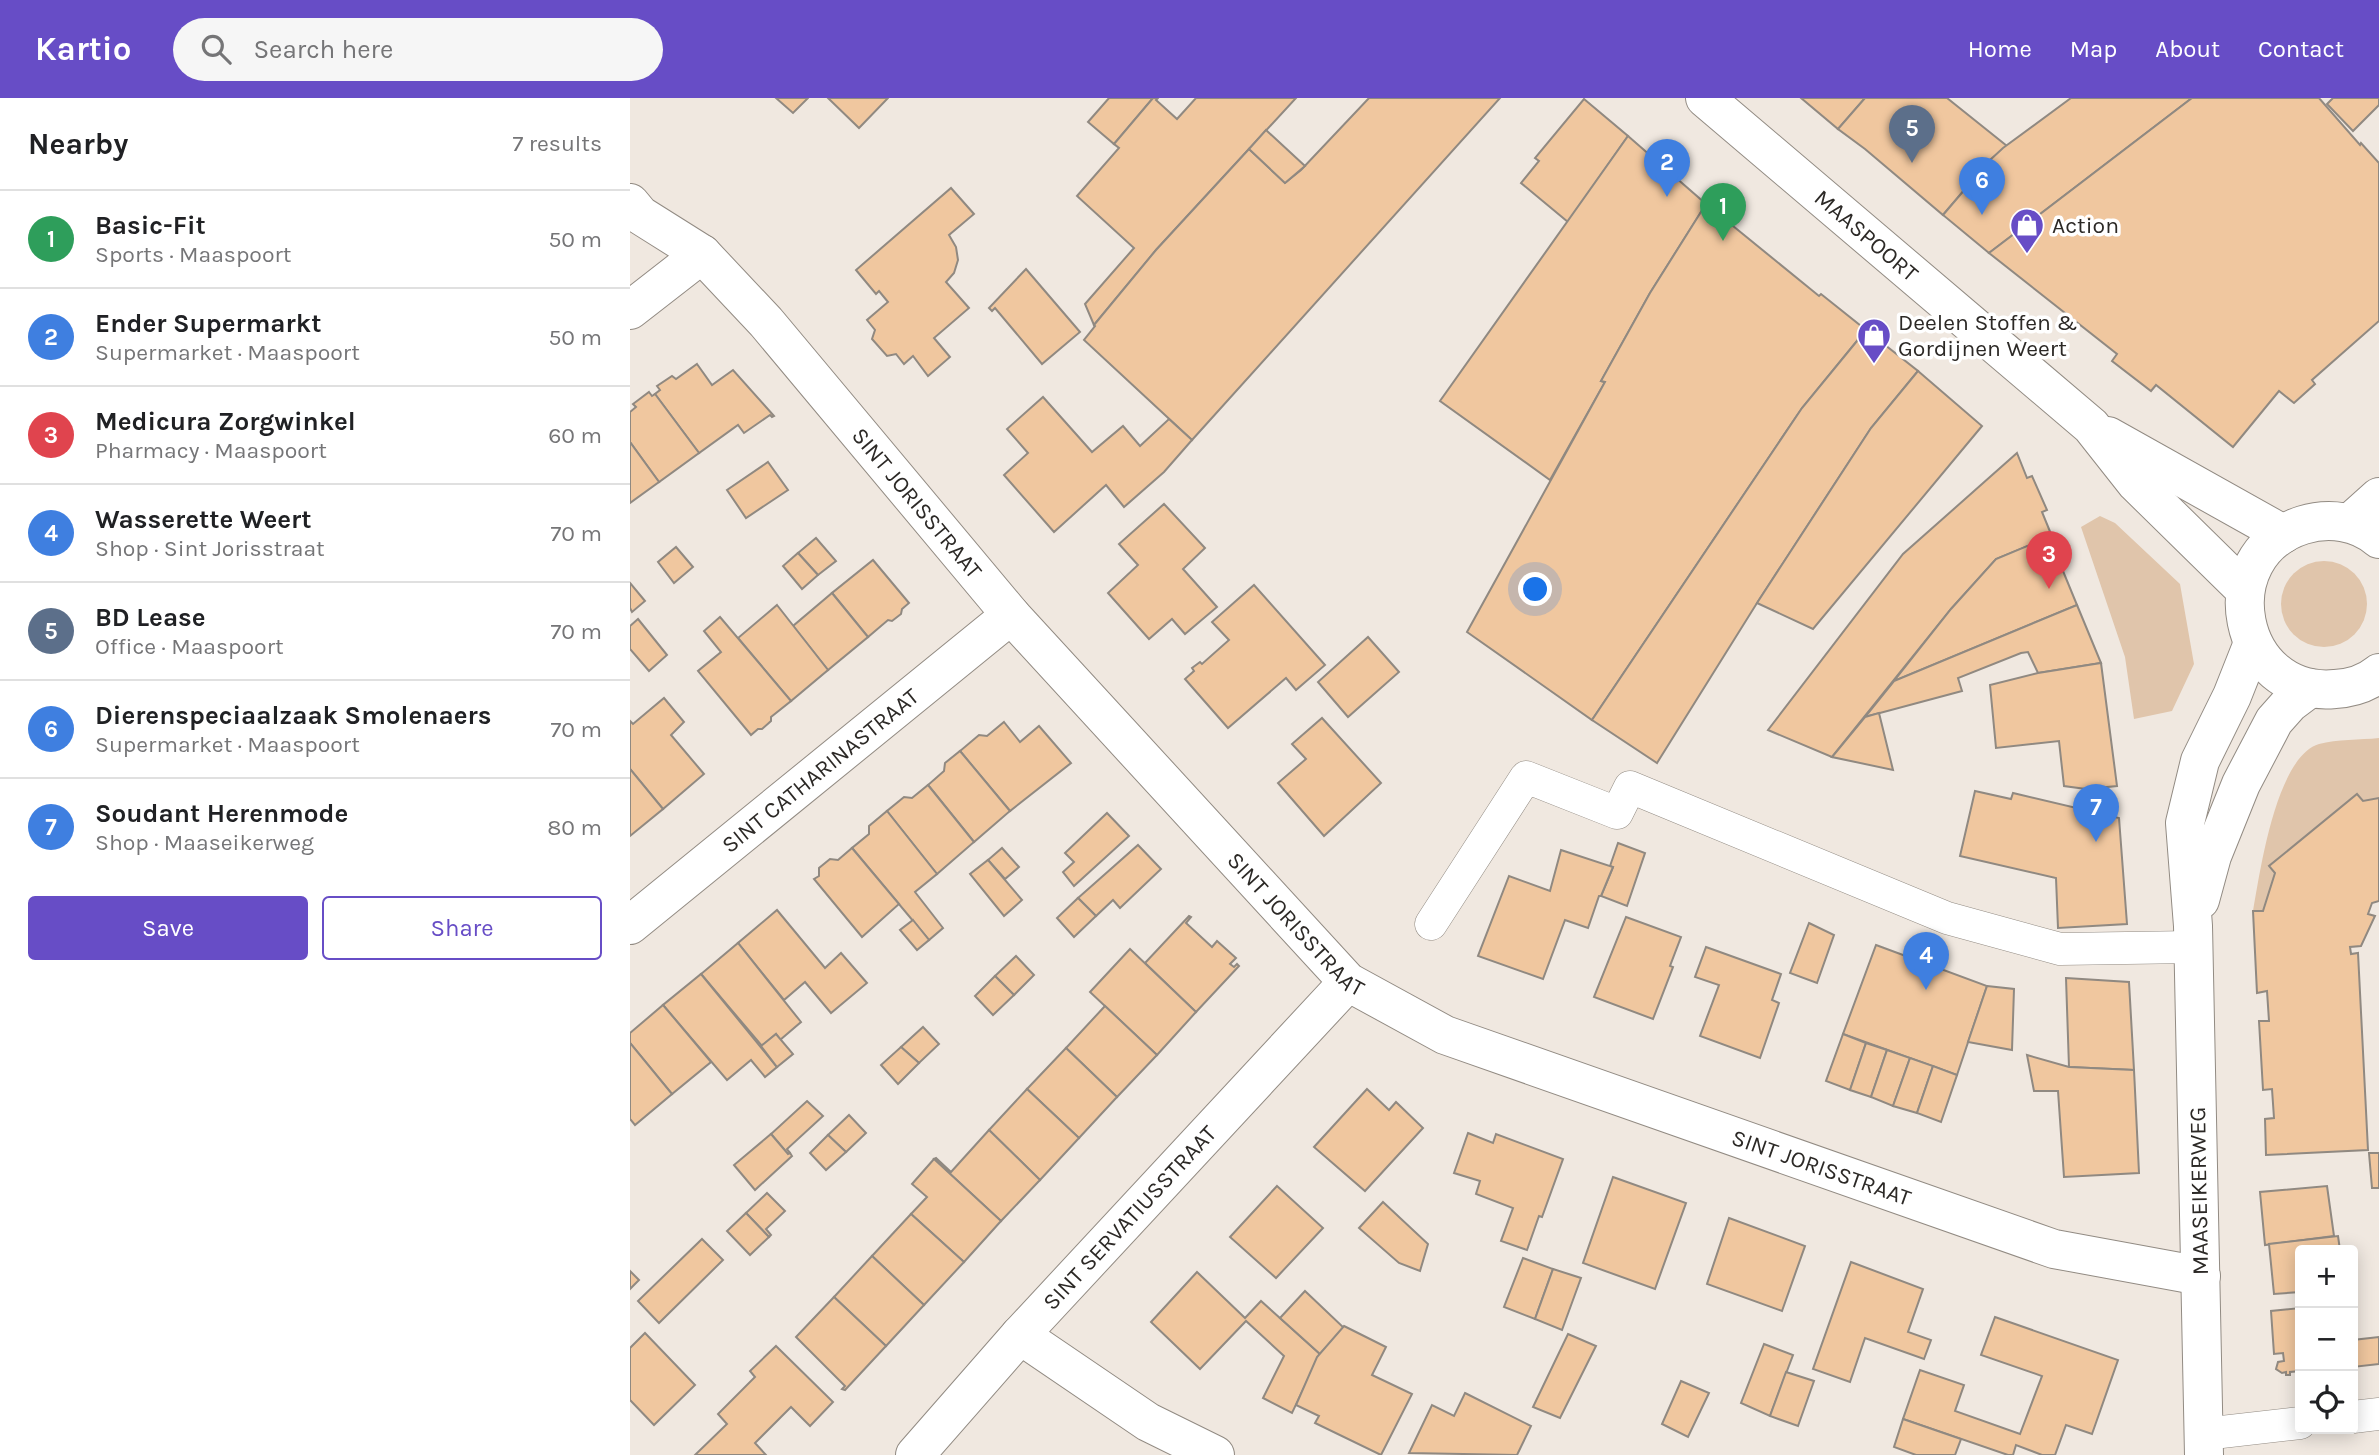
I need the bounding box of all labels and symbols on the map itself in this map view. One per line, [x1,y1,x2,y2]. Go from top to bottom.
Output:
pin: 5 [1889,105,1935,163]
pin: 2 [1644,139,1690,197]
pin: 6 [1959,157,2005,215]
pin: 1 [1700,183,1746,241]
street label: MAASPOORT [1809,184,1924,287]
shop icon: Action [2008,206,2046,255]
place label: Action [2052,212,2119,239]
place label: Deelen Stoffen & Gordijnen Weert [1898,309,2077,362]
shop icon: Deelen Stoffen & Gordijnen Weert [1855,316,1893,365]
street label: SINT JORISSTRAAT [847,422,988,584]
pin: 3 [2026,531,2072,589]
your location [1518,572,1552,606]
street label: SINT CATHARINASTRAAT [716,682,924,858]
pin: 7 [2073,784,2119,842]
street label: SINT JORISSTRAAT [1222,847,1370,1002]
pin: 4 [1903,932,1949,990]
street label: MAASEIKERWEG [2184,1107,2214,1275]
street label: SINT SERVATIUSSTRAAT [1037,1119,1222,1315]
street label: SINT JORISSTRAAT [1728,1123,1915,1211]

